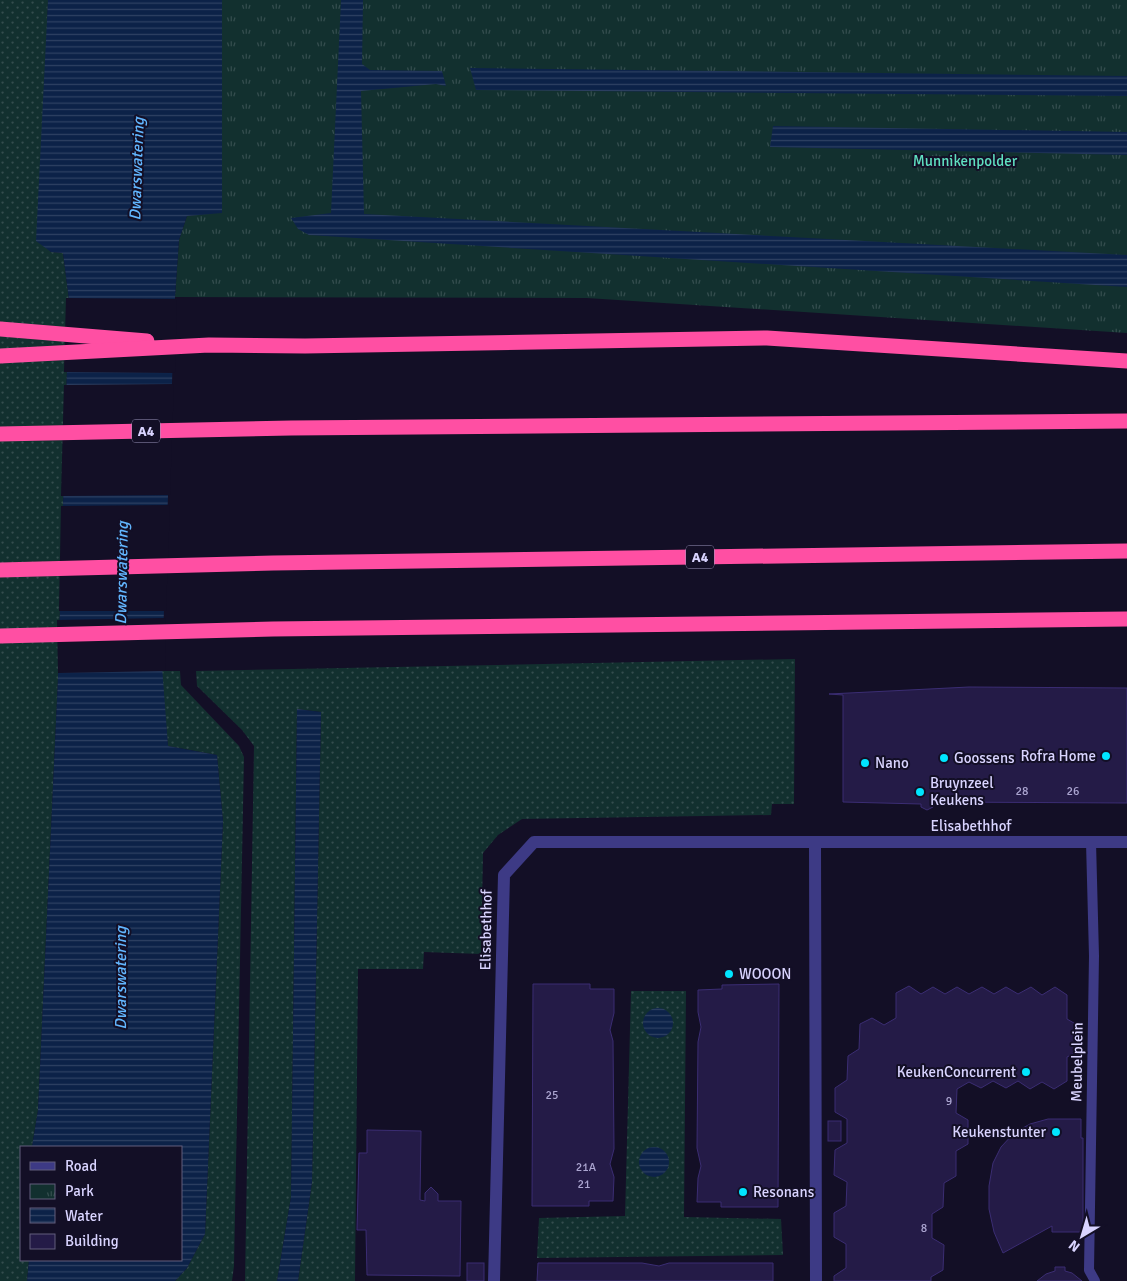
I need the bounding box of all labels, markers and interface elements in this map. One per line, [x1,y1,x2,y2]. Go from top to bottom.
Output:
water label: Dwarswatering [125,116,149,221]
park label: Munnikenpolder [913,152,1018,170]
road number: A4 [132,420,160,442]
water label: Dwarswatering [111,520,133,625]
road number: A4 [686,546,714,568]
place label: Rofra Home [1021,747,1096,765]
place label: Goossens [954,749,1015,767]
marker: Rofra Home [1100,750,1112,762]
marker: Goossens [938,752,950,764]
place label: Nano [875,754,909,772]
marker: Nano [859,757,871,769]
place label: Bruynzeel Keukens [930,774,994,809]
house number: 28 [1016,784,1028,799]
house number: 26 [1067,784,1079,799]
marker: Bruynzeel Keukens [914,786,926,798]
street label: Elisabethhof [931,817,1012,835]
street label: Elisabethhof [476,888,496,971]
water label: Dwarswatering [111,925,131,1030]
place label: WOOON [739,965,791,983]
marker: WOOON [723,968,735,980]
street label: Meubelplein [1067,1022,1087,1102]
place label: KeukenConcurrent [897,1063,1016,1081]
marker: KeukenConcurrent [1020,1066,1032,1078]
house number: 25 [546,1088,558,1103]
house number: 9 [946,1094,952,1109]
place label: Keukenstunter [952,1123,1046,1141]
marker: Keukenstunter [1050,1126,1062,1138]
legend [20,1146,182,1261]
text: Road [65,1157,97,1175]
house number: 21A [576,1160,597,1175]
house number: 21 [578,1177,590,1192]
text: Park [65,1182,94,1200]
place label: Resonans [753,1183,815,1201]
marker: Resonans [737,1186,749,1198]
text: Water [65,1207,103,1225]
north arrow [1057,1211,1107,1261]
house number: 8 [921,1221,927,1236]
text: Building [65,1232,119,1250]
text: N [1065,1236,1083,1256]

